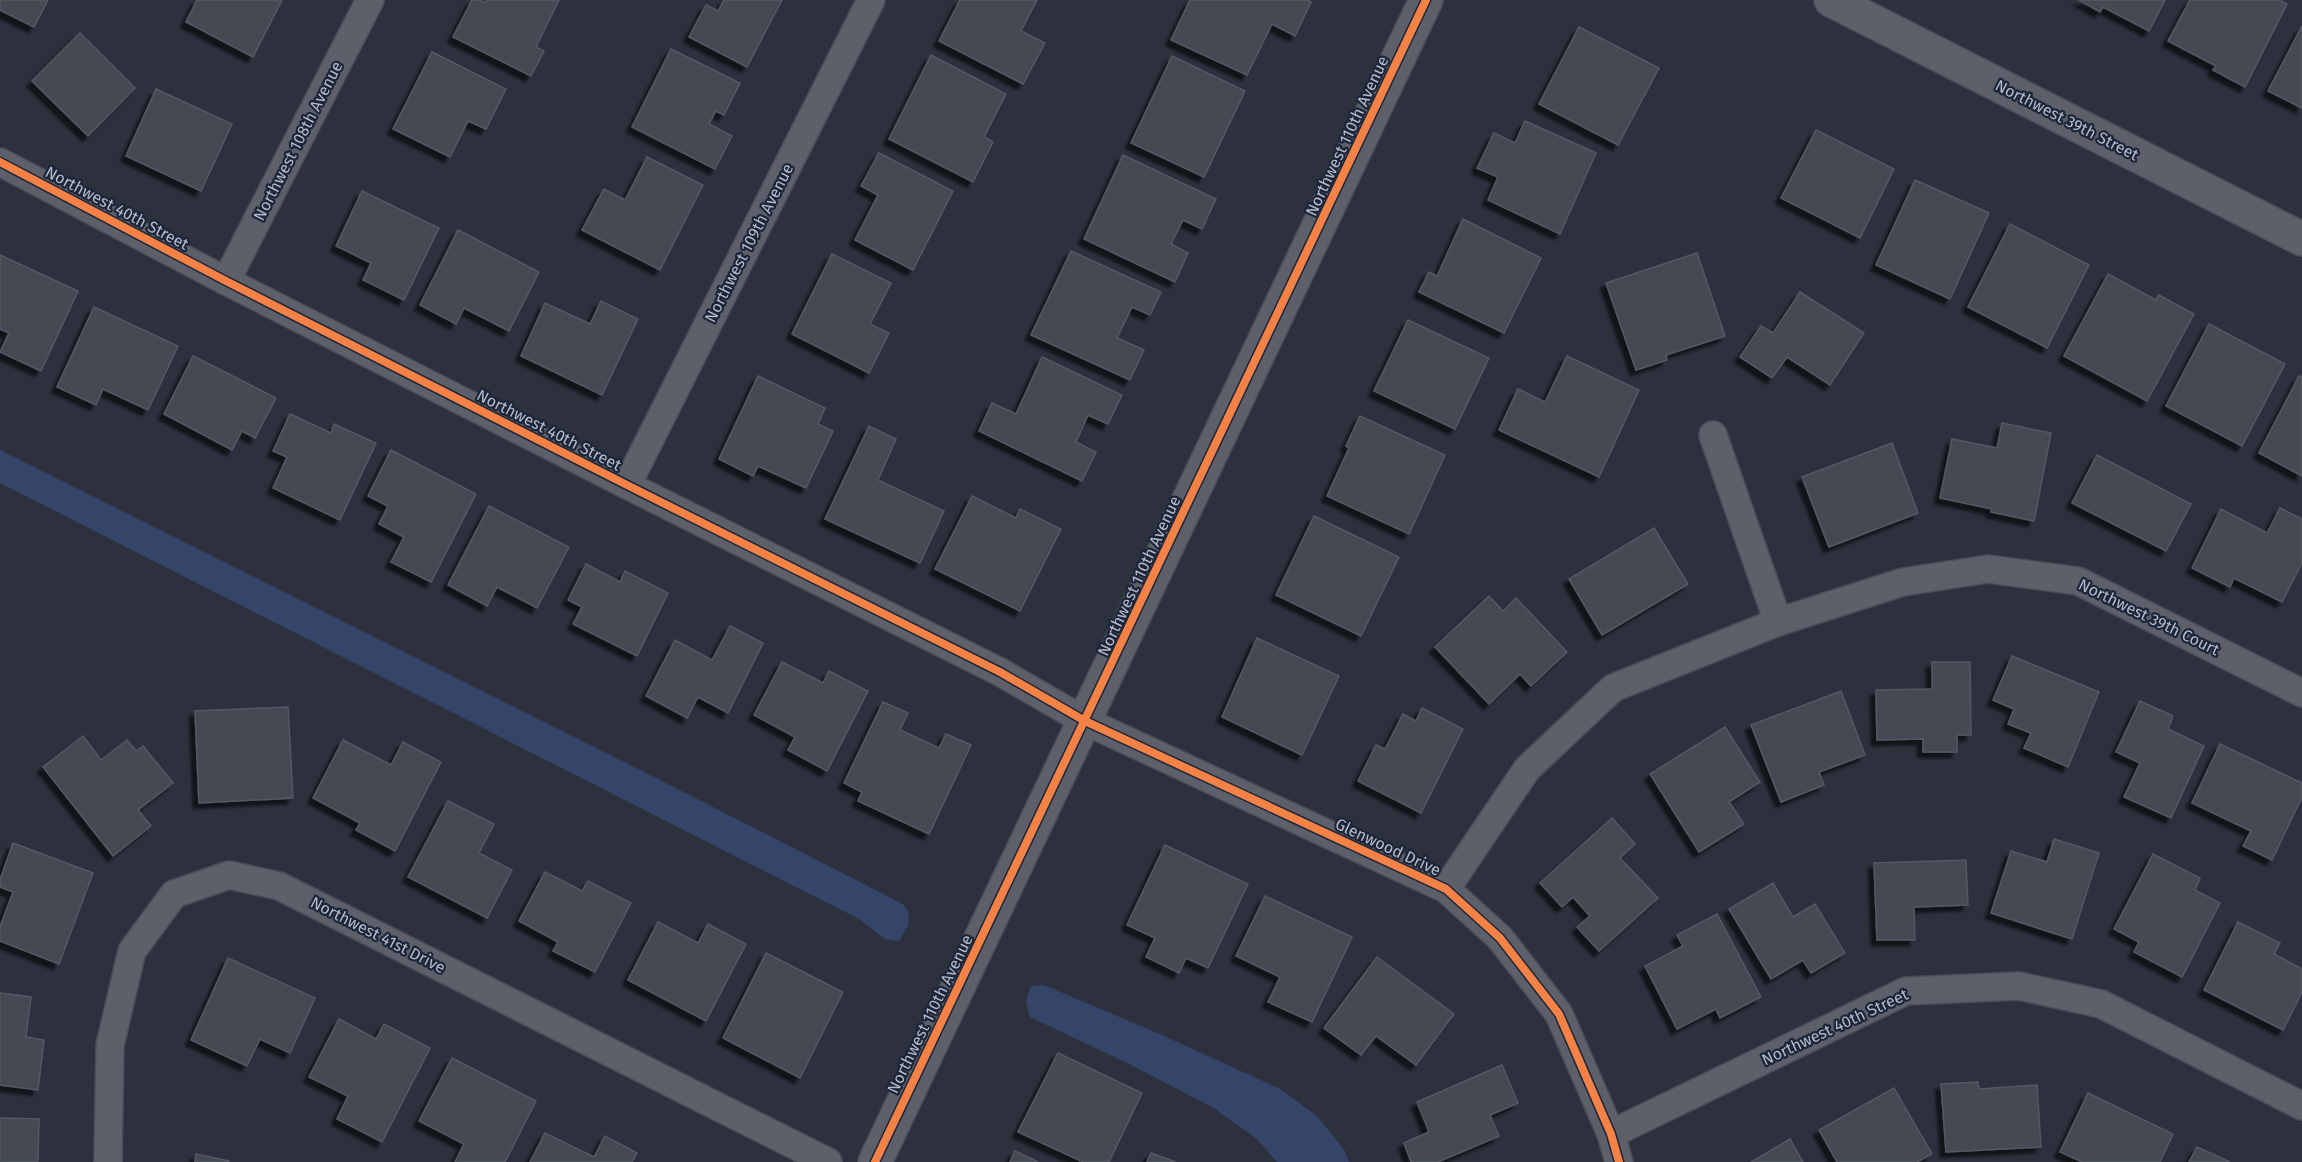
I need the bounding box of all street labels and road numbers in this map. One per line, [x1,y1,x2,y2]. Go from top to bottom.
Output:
street label: Northwest 110th Avenue [1302,53,1392,219]
street label: Northwest 108th Avenue [249,58,347,224]
street label: Northwest 39th Street [1992,76,2142,164]
street label: Northwest 109th Avenue [701,160,797,326]
street label: Northwest 40th Street [42,162,192,254]
street label: Northwest 40th Street [474,385,625,475]
street label: Northwest 110th Avenue [1094,493,1184,659]
street label: Northwest 39th Court [2076,575,2223,659]
street label: Glenwood Drive [1332,814,1444,880]
street label: Northwest 41st Drive [307,893,449,977]
street label: Northwest 110th Avenue [883,931,977,1097]
street label: Northwest 40th Street [1759,985,1912,1069]

